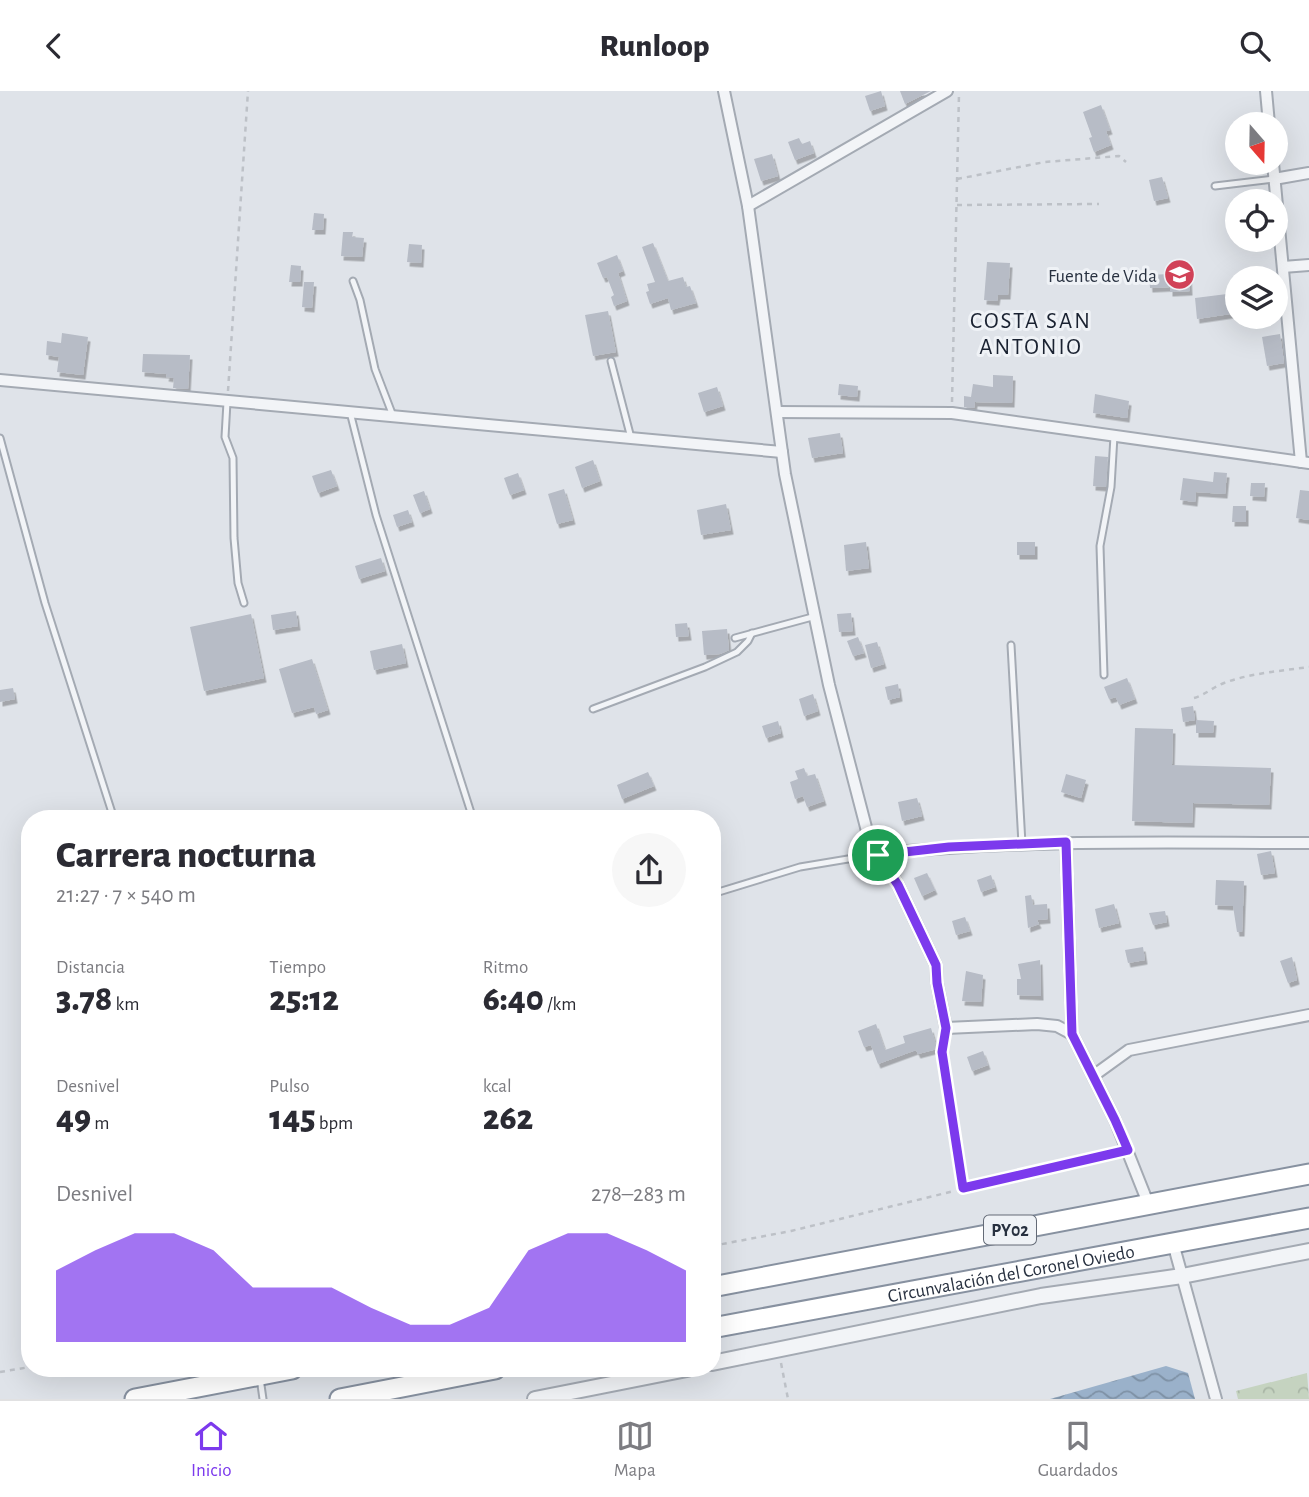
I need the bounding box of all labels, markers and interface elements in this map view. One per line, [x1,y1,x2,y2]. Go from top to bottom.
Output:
icon: back [35,27,73,65]
icon: search [1236,27,1274,65]
text: Runloop [599,30,710,62]
north arrow [1225,112,1288,175]
map controls [1225,112,1288,329]
button: locate [1225,189,1288,252]
school or university icon: Fuente de Vida [1163,258,1197,292]
button: layers [1225,266,1288,329]
place label: Fuente de Vida [1048,267,1157,286]
district label: COSTA SAN ANTONIO [970,310,1092,359]
pin [848,825,908,885]
button: share [612,833,686,907]
icon: arrive [859,836,897,874]
text: Carrera nocturna [56,837,316,875]
text: 21:27 · 7 × 540 m [56,884,196,907]
text: Distancia [56,958,125,977]
text: Tiempo [269,958,326,977]
text: Ritmo [483,958,528,977]
text: 3.78 [56,982,112,1017]
text: 25:12 [269,982,339,1017]
text: 6:40 [483,982,544,1017]
text: km [112,995,139,1014]
text: /km [544,995,576,1014]
text: Desnivel [56,1077,120,1096]
text: Pulso [269,1077,310,1096]
text: kcal [483,1077,512,1096]
text: 49 [56,1101,91,1136]
text: 145 [269,1101,316,1136]
text: 262 [483,1101,533,1136]
text: m [91,1114,109,1133]
text: bpm [316,1114,353,1133]
text: Desnivel [56,1183,133,1206]
text: 278–283 m [591,1183,686,1206]
road number: PY02 [984,1215,1036,1245]
street label: Circunvalación del Coronel Oviedo [886,1242,1136,1306]
tab: Inicio [191,1417,232,1482]
tab: Mapa [614,1417,656,1482]
tab: Guardados [1038,1417,1118,1482]

